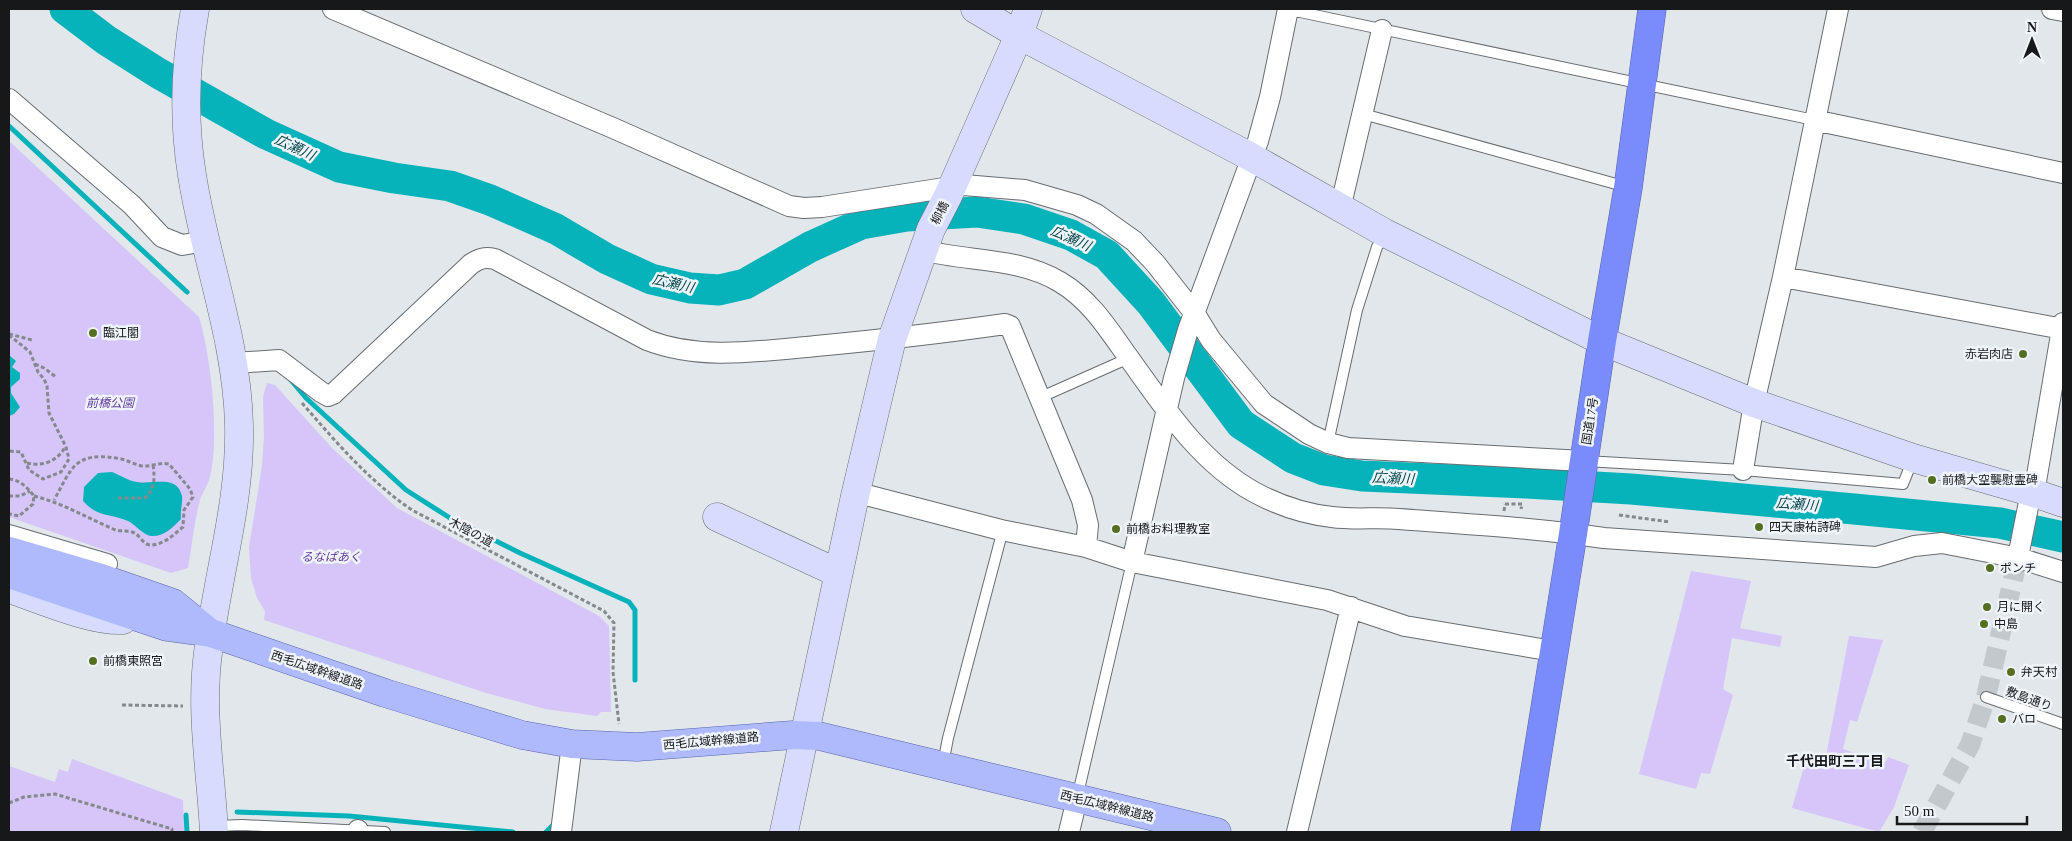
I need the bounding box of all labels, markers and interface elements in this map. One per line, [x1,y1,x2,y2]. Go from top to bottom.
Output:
north arrow [2007,15,2057,65]
text: N [2027,20,2037,35]
water label: 広瀬川 [273,132,319,164]
street label: 柳橋 [928,199,952,227]
water label: 広瀬川 [1049,223,1095,255]
water label: 広瀬川 [651,271,697,296]
place label: 臨江閣 [103,326,139,340]
marker: 臨江閣 [87,327,99,339]
place label: 赤岩肉店 [1965,347,2013,361]
marker: 赤岩肉店 [2017,348,2029,360]
park label: 前橋公園 [86,396,136,410]
street label: 国道17号 [1579,396,1601,446]
water label: 広瀬川 [1372,470,1416,487]
place label: 前橋大空襲慰霊碑 [1942,473,2038,487]
marker: 前橋大空襲慰霊碑 [1926,474,1938,486]
water label: 広瀬川 [1775,495,1821,514]
street label: 木陰の道 [447,515,495,549]
place label: 四天康祐詩碑 [1769,520,1841,534]
marker: 四天康祐詩碑 [1753,521,1765,533]
place label: 前橋お料理教室 [1126,522,1210,536]
marker: 前橋お料理教室 [1110,523,1122,535]
park label: るなぱあく [301,550,361,564]
place label: ポンチ [2000,561,2036,575]
marker: ポンチ [1984,562,1996,574]
place label: 月に開く [1997,600,2045,614]
marker: 月に開く [1981,601,1993,613]
place label: 中島 [1994,617,2018,631]
marker: 中島 [1978,618,1990,630]
street label: 西毛広域幹線道路 [269,648,365,692]
place label: 前橋東照宮 [103,654,163,668]
marker: 前橋東照宮 [87,655,99,667]
place label: 弁天村 [2021,665,2058,679]
marker: 弁天村 [2005,666,2017,678]
street label: 敷島通り [2004,684,2054,714]
place label: バロ [2012,712,2036,726]
marker: バロ [1996,713,2008,725]
street label: 西毛広域幹線道路 [663,730,759,752]
district label: 千代田町三丁目 [1786,753,1884,769]
street label: 西毛広域幹線道路 [1059,788,1155,824]
scale bar [1897,794,2027,826]
text: 50 m [1904,803,1935,819]

